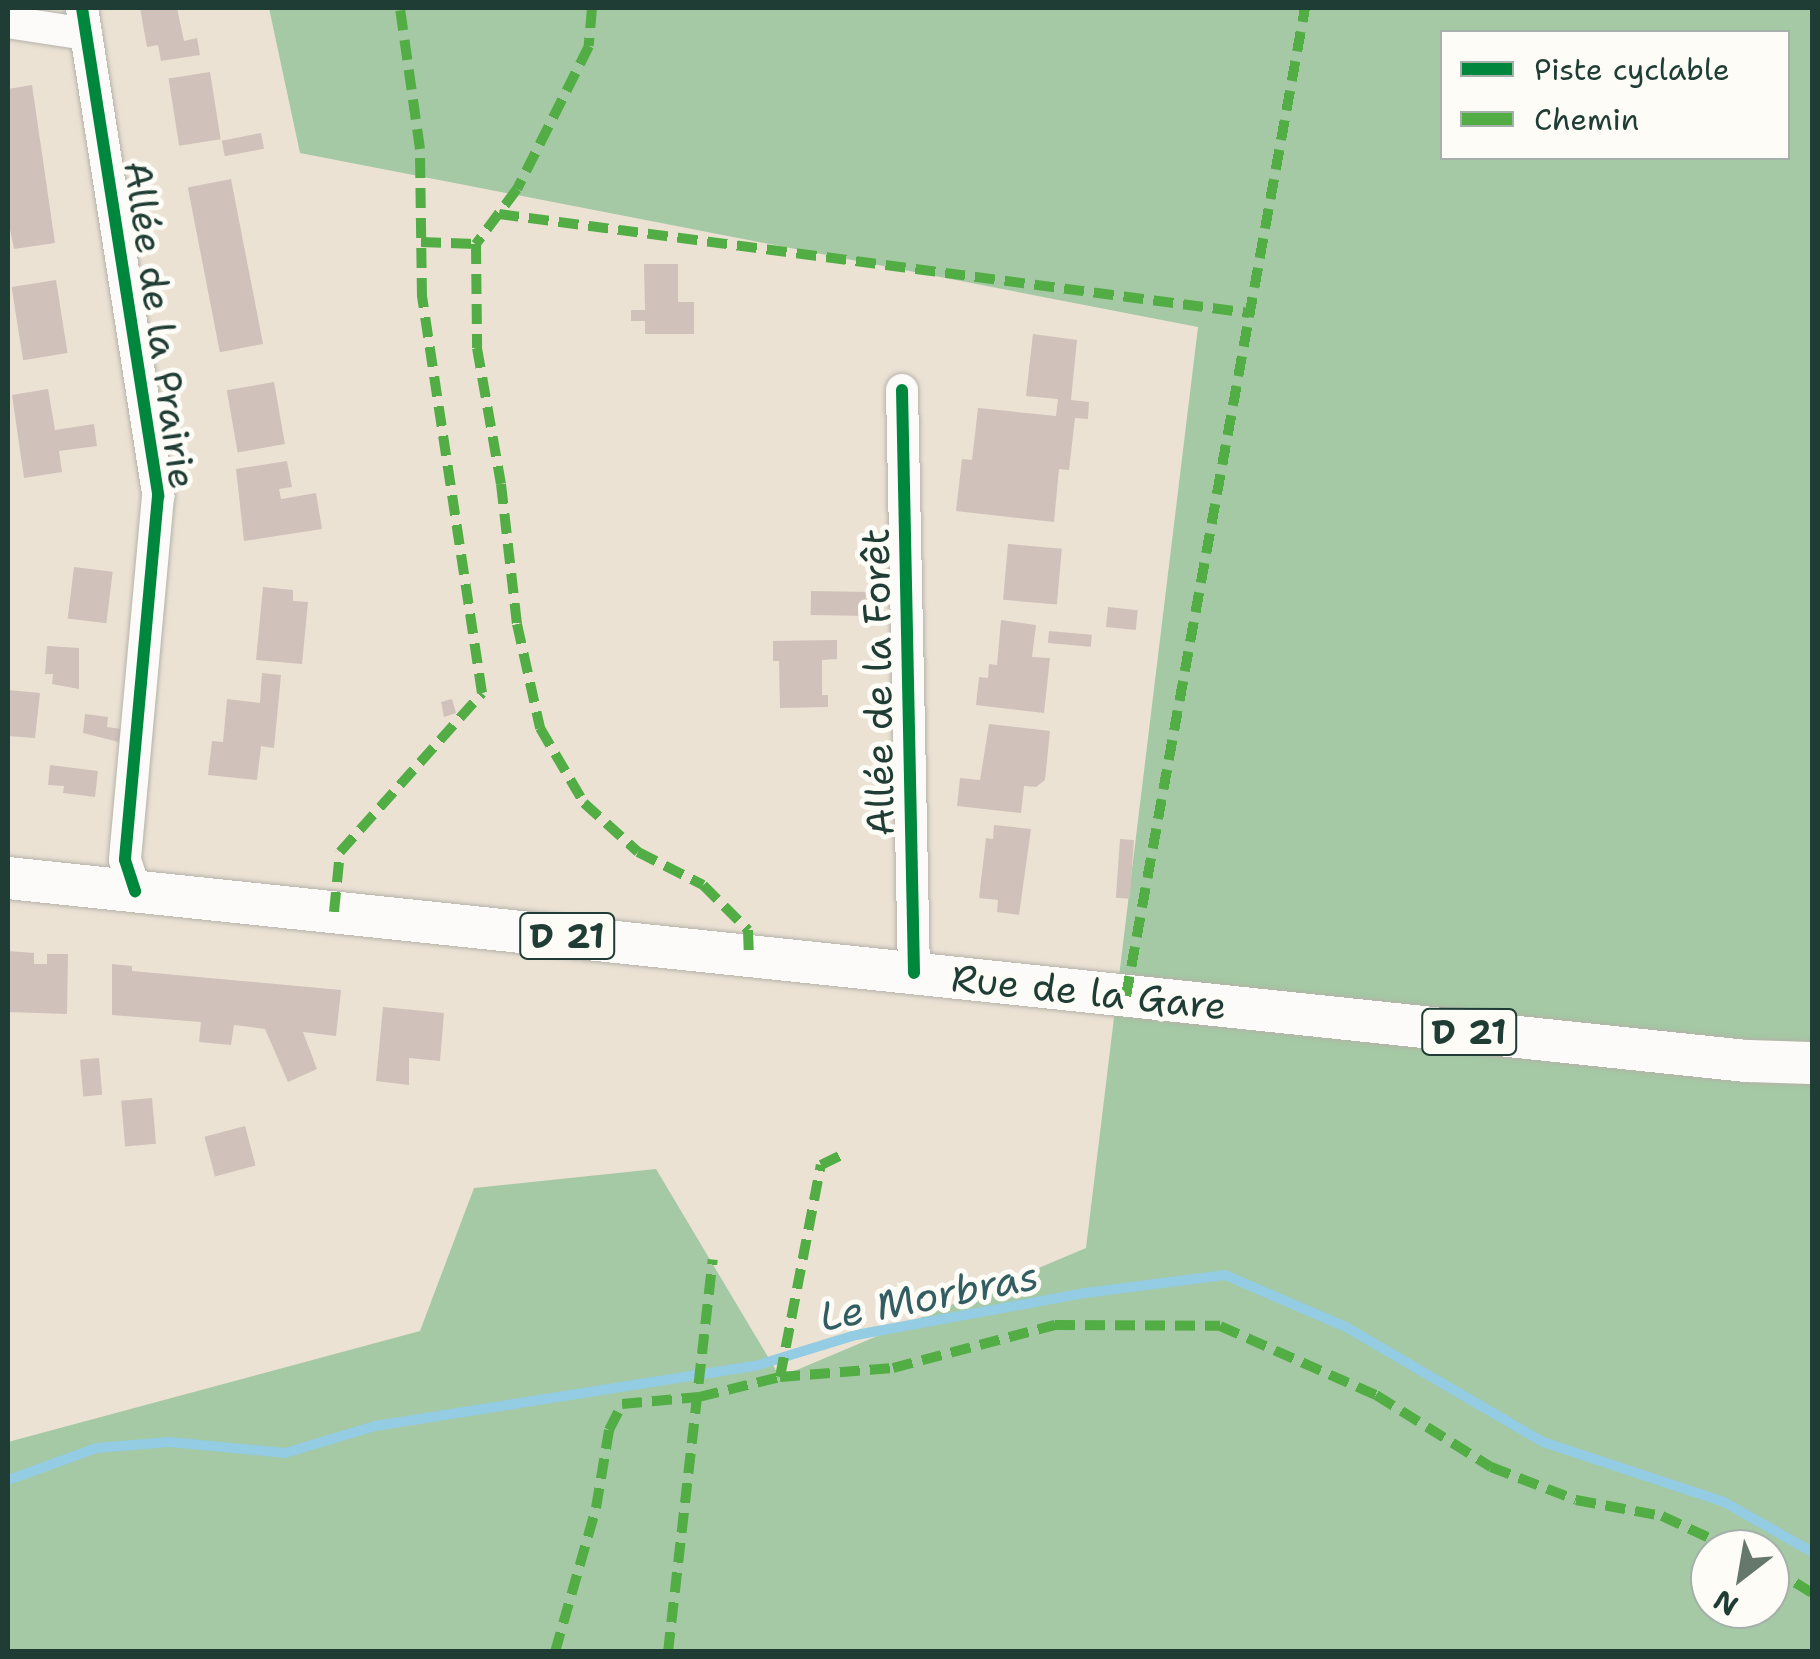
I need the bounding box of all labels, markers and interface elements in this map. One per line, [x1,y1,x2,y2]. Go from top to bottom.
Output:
legend [1440,30,1790,160]
text: Piste cyclable [1534,49,1730,90]
text: Chemin [1534,99,1639,140]
street label: Allée de la Prairie [114,158,206,492]
street label: Allée de la Forêt [853,528,903,836]
road number: D 21 [517,906,617,966]
street label: Rue de la Gare [949,955,1229,1029]
road number: D 21 [1419,1002,1519,1062]
water label: Le Morbras [816,1251,1042,1341]
north arrow [1690,1529,1790,1629]
text: N [1706,1581,1745,1625]

